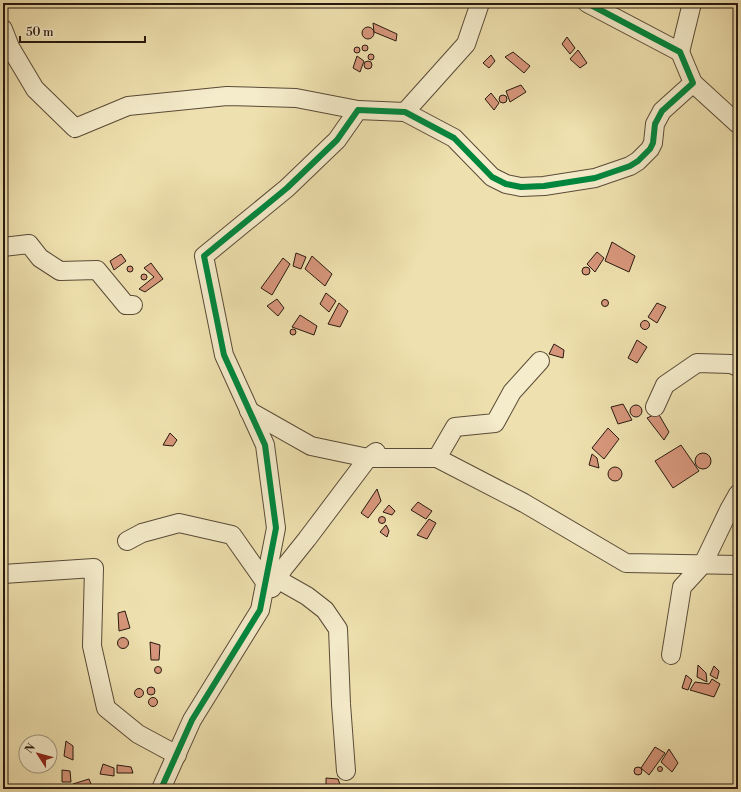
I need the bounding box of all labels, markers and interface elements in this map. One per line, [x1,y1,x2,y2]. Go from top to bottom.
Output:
scale bar [20,18,145,44]
text: 50 m [26,25,54,40]
north arrow [18,734,58,774]
text: N [22,741,39,756]

